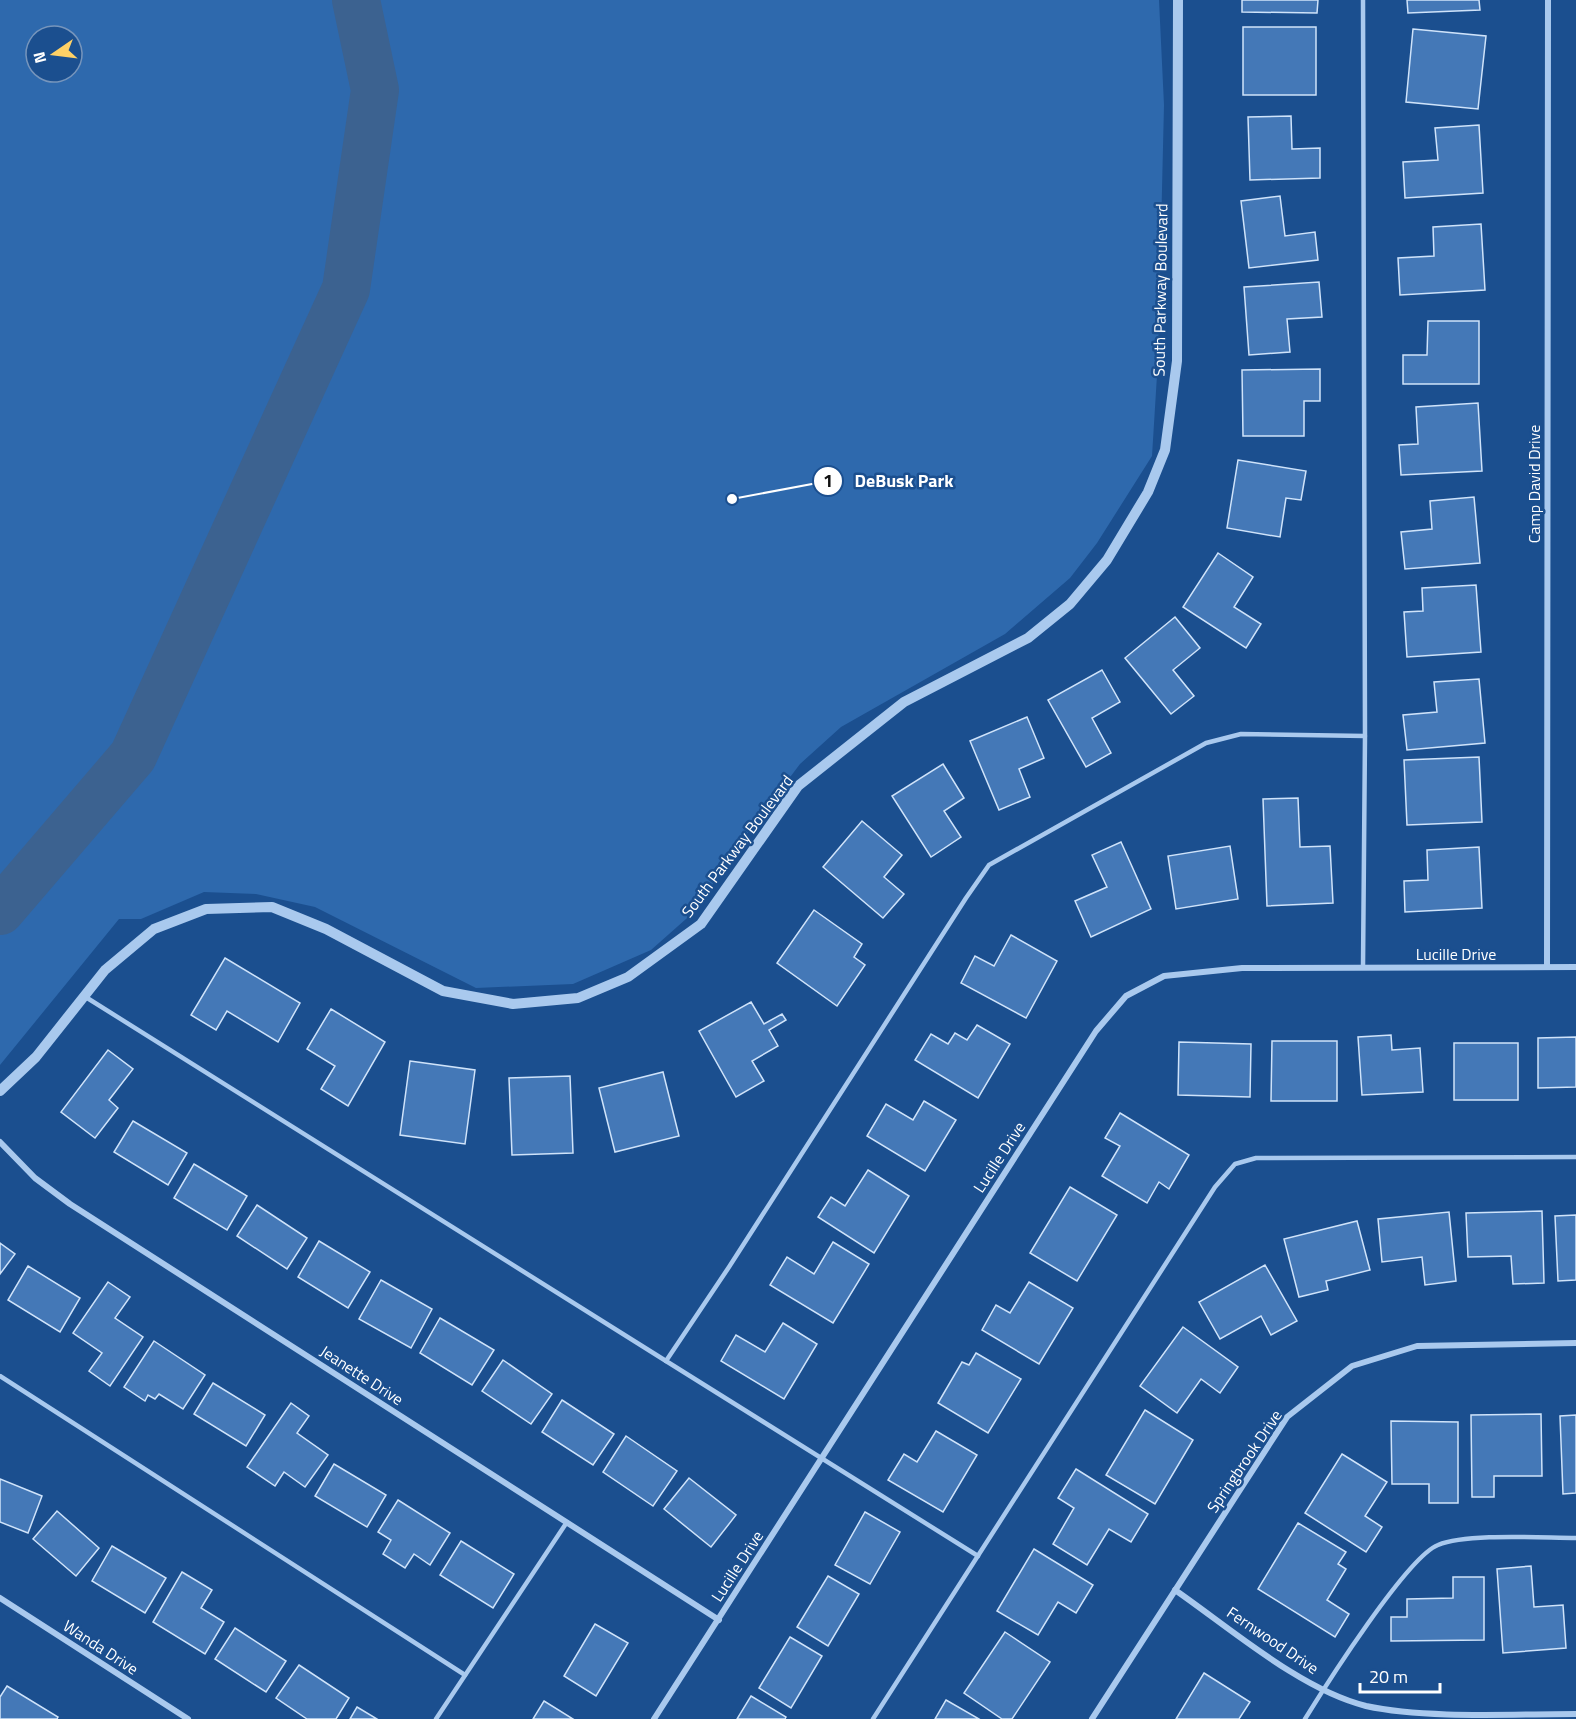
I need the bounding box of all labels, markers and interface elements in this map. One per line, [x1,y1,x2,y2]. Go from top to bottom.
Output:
north arrow [24,24,84,84]
text: N [26,49,52,66]
street label: South Parkway Boulevard [1146,203,1174,377]
street label: Camp David Drive [1522,425,1546,543]
callout: DeBusk Park [813,463,966,499]
text: 1 [823,467,833,494]
text: DeBusk Park [855,467,954,494]
street label: South Parkway Boulevard [675,770,799,922]
street label: Lucille Drive [1416,942,1496,966]
street label: Lucille Drive [967,1117,1031,1197]
street label: Jeanette Drive [316,1339,408,1411]
street label: Springbrook Drive [1201,1405,1287,1517]
street label: Lucille Drive [705,1526,769,1606]
street label: Fernwood Drive [1222,1600,1324,1680]
street label: Wanda Drive [59,1614,143,1680]
scale bar [1360,1656,1440,1694]
text: 20 m [1369,1663,1408,1690]

